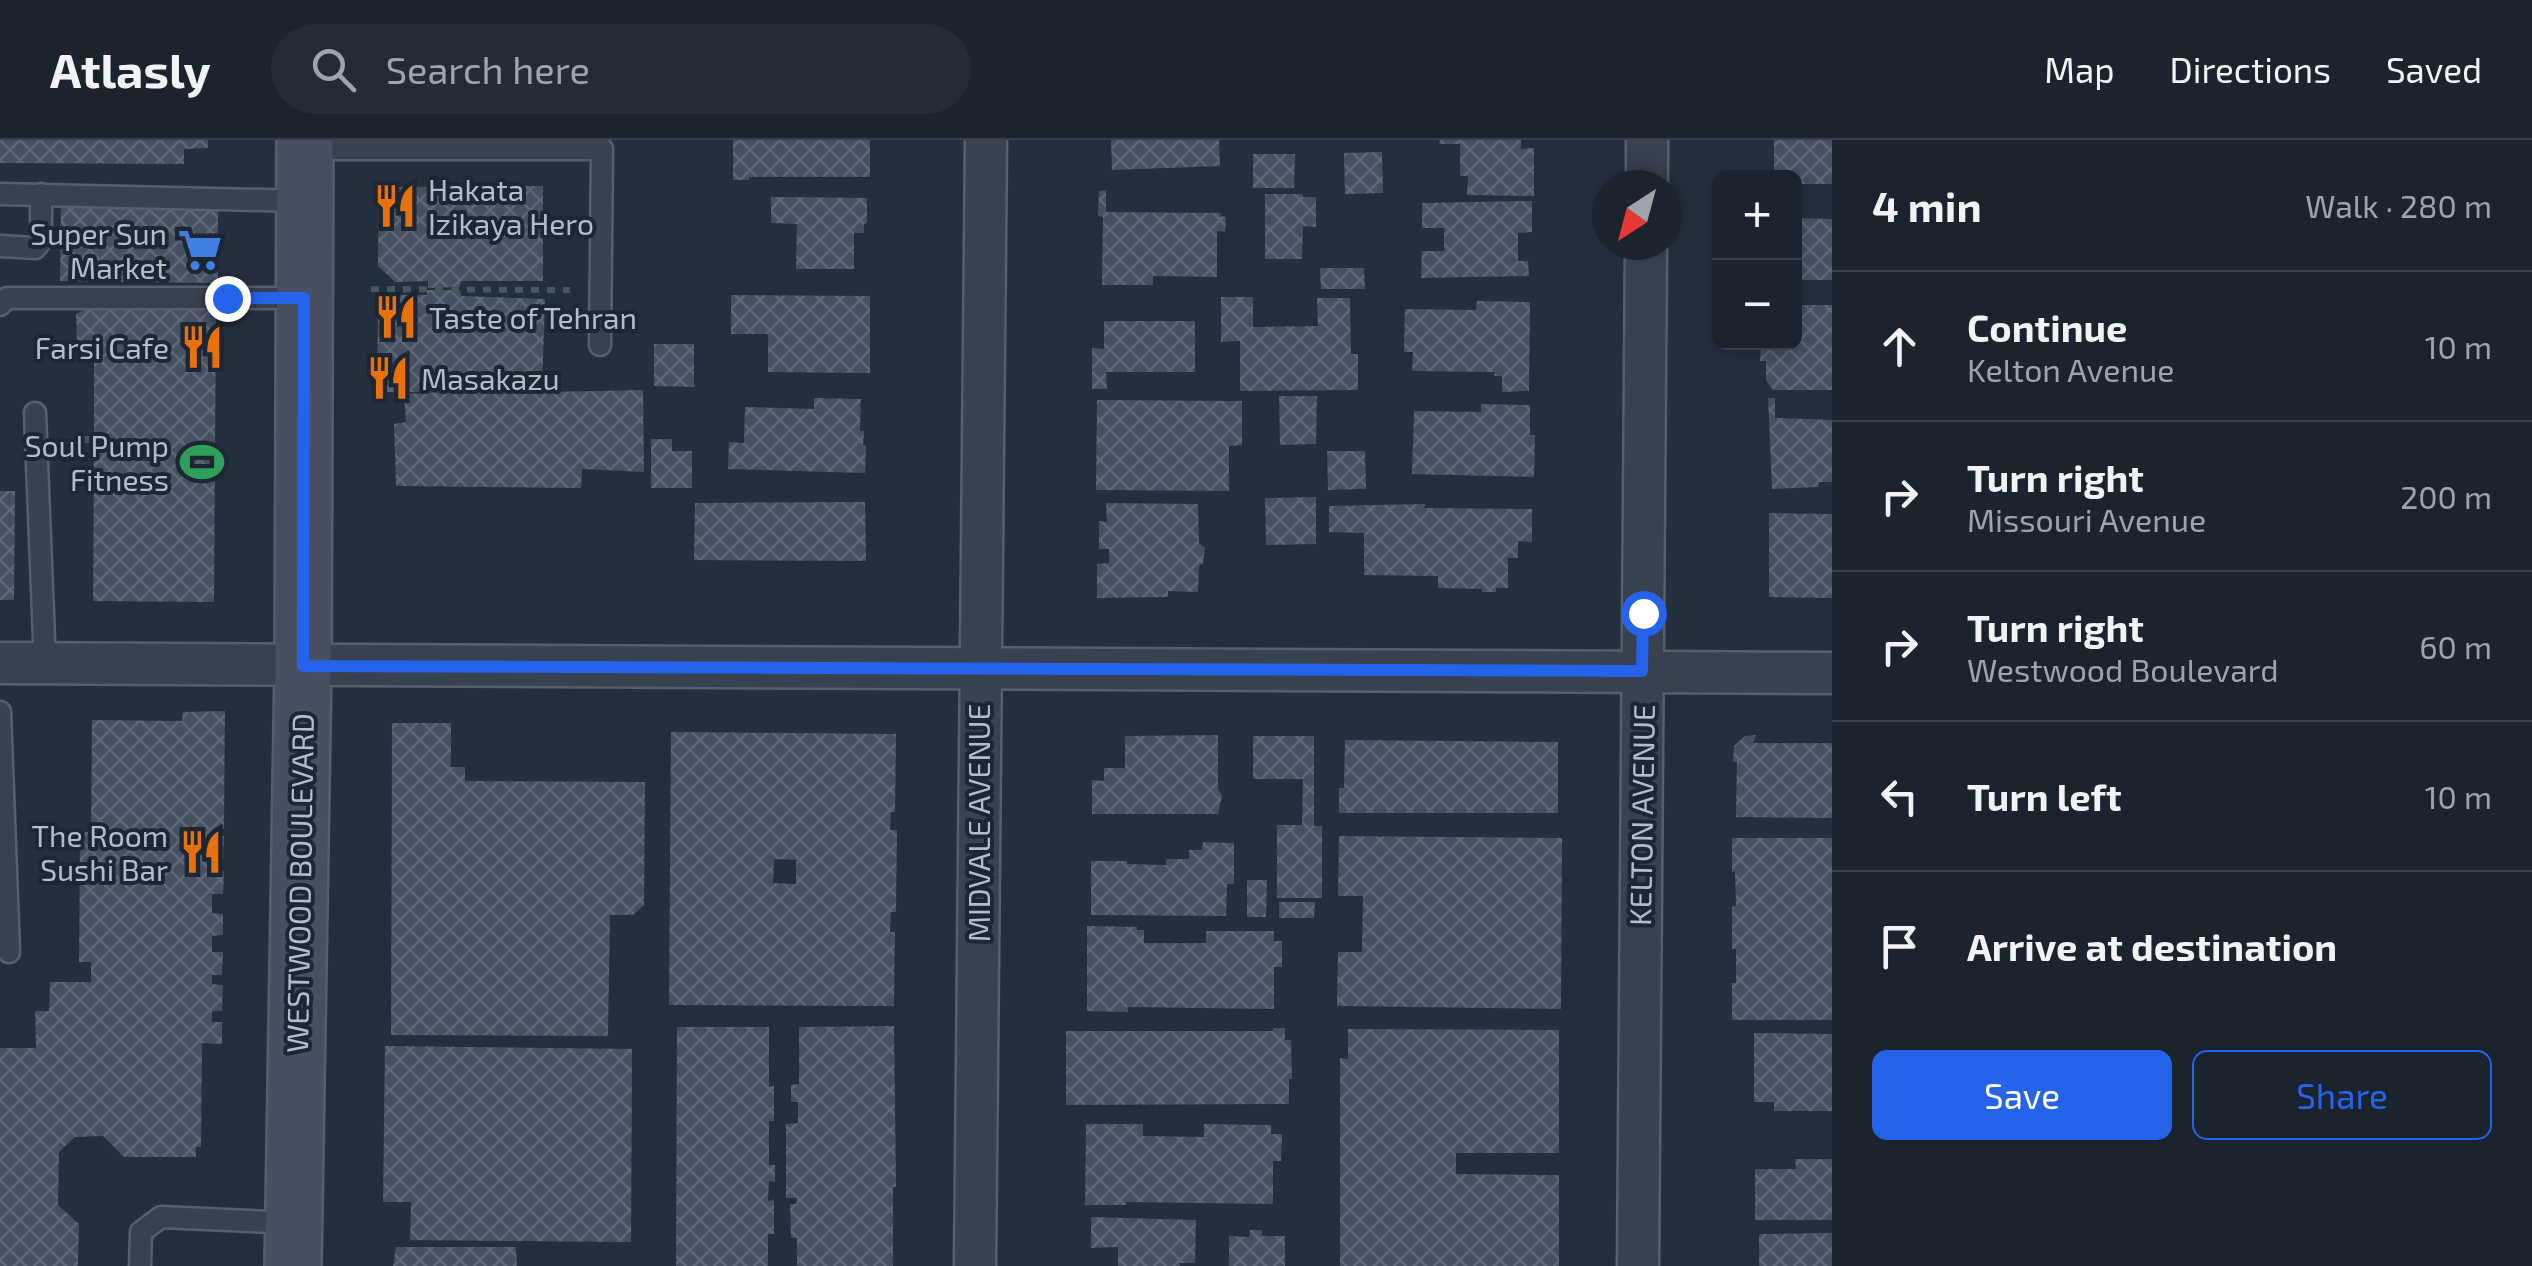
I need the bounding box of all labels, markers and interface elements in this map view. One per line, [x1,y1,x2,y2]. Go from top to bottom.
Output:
search box [271,24,971,114]
text: Atlasly [50,40,211,98]
icon: search [306,42,361,97]
text: Search here [386,46,590,92]
text: Map [2044,48,2115,90]
text: Directions [2170,48,2331,90]
text: Saved [2386,48,2482,90]
north arrow [1592,170,1682,260]
map controls [1712,170,1802,350]
button: + [1712,170,1802,260]
place label: Hakata Izikaya Hero [428,171,594,241]
text: 4 min [1872,180,1982,230]
restaurant icon: Hakata Izikaya Hero [371,182,419,230]
text: Walk · 280 m [2305,186,2492,224]
place label: Super Sun Market [30,215,167,285]
supermarket icon: Super Sun Market [176,226,224,274]
button: − [1712,260,1802,350]
route end [205,276,251,322]
restaurant icon: Taste of Tehran [372,293,420,341]
place label: Taste of Tehran [429,299,637,335]
text: Continue [1967,304,2127,350]
icon: ahead [1872,319,1927,374]
restaurant icon: Farsi Cafe [178,323,226,371]
text: 10 m [2425,327,2492,365]
place label: Farsi Cafe [35,329,169,365]
text: Kelton Avenue [1967,350,2175,388]
restaurant icon: Masakazu [364,354,412,402]
place label: Masakazu [421,360,560,396]
place label: Soul Pump Fitness [25,427,169,497]
sports icon: Soul Pump Fitness [178,438,226,486]
text: Turn right [1967,454,2144,500]
icon: right [1872,469,1927,524]
text: 200 m [2400,477,2492,515]
text: Missouri Avenue [1967,500,2206,538]
route start [1621,591,1667,637]
text: Turn right [1967,604,2144,650]
icon: right [1872,619,1927,674]
text: 60 m [2419,627,2492,665]
text: Westwood Boulevard [1967,650,2279,688]
street label: MIDVALE AVENUE [960,704,996,942]
street label: KELTON AVENUE [1621,704,1661,926]
street label: WESTWOOD BOULEVARD [278,713,320,1053]
icon: left [1872,769,1927,824]
text: Turn left [1967,773,2122,819]
text: 10 m [2425,777,2492,815]
place label: The Room Sushi Bar [32,817,168,887]
restaurant icon: The Room Sushi Bar [177,828,225,876]
icon: arrive [1872,919,1927,974]
text: Arrive at destination [1967,923,2337,969]
button: Save [1872,1050,2172,1140]
button: Share [2192,1050,2492,1140]

